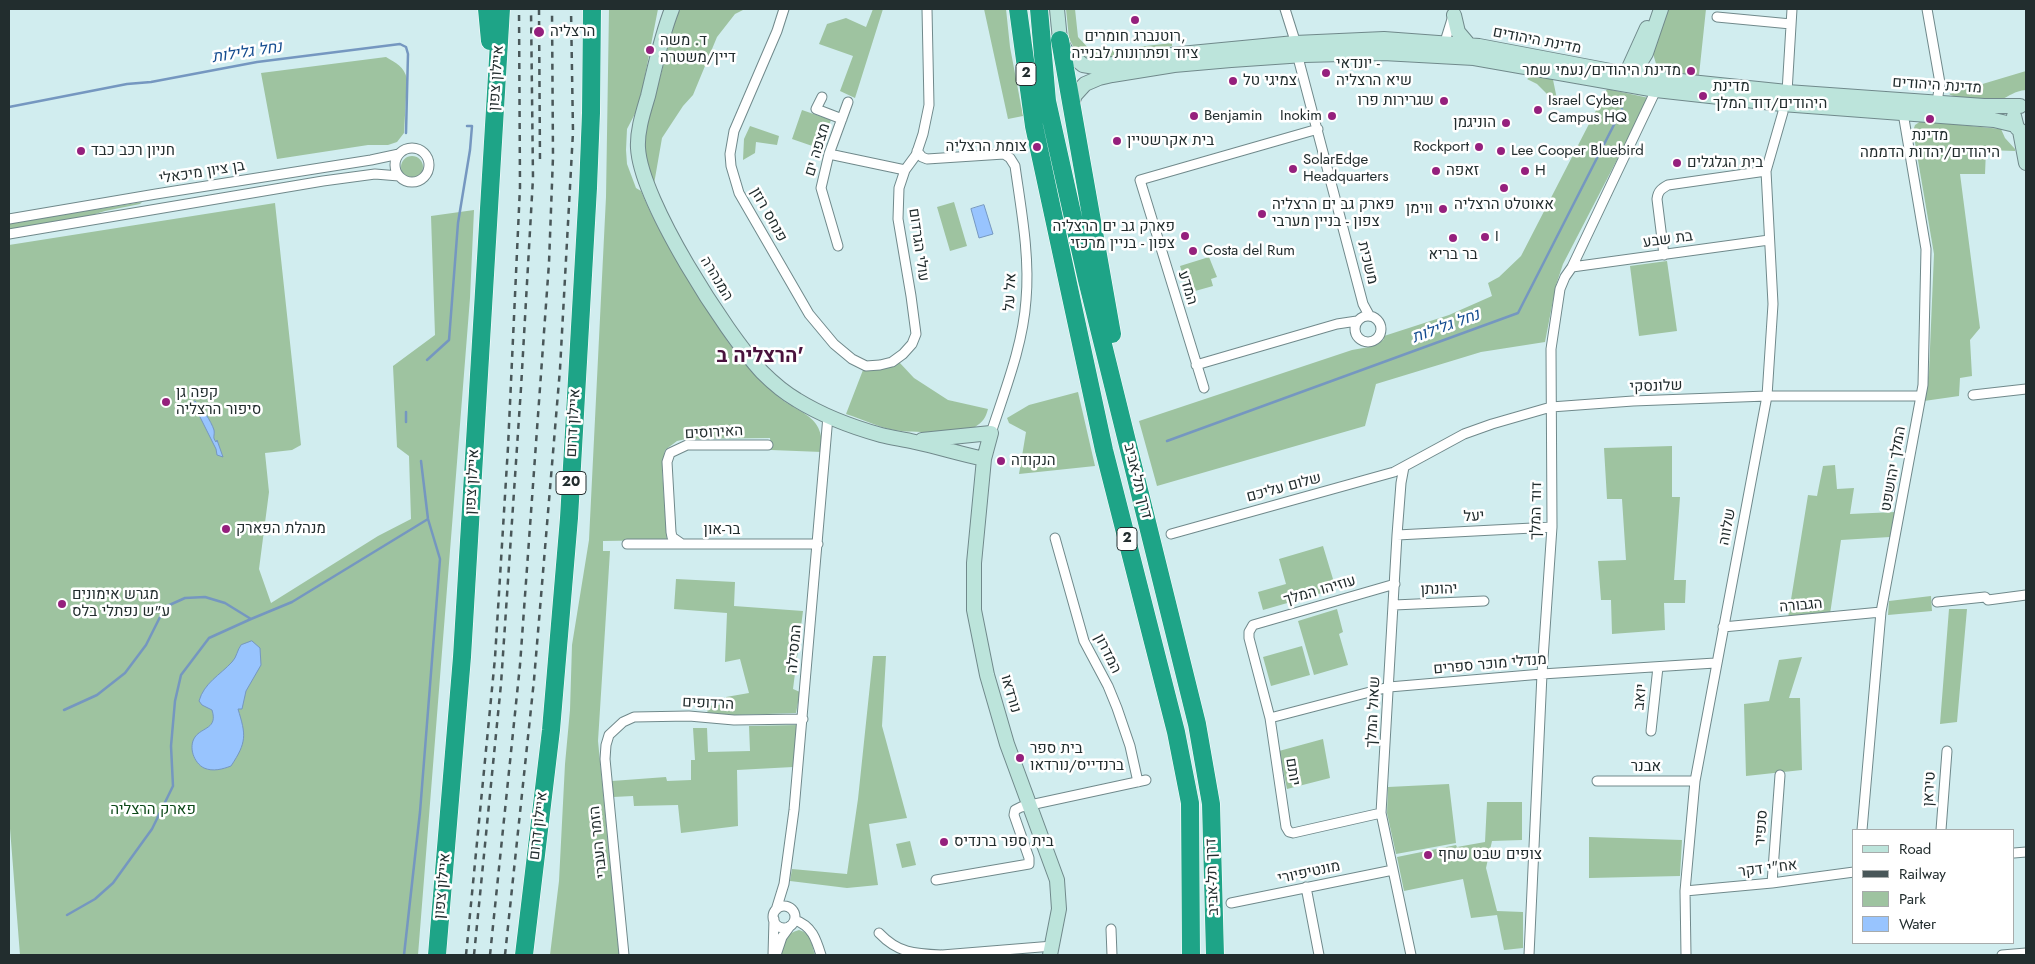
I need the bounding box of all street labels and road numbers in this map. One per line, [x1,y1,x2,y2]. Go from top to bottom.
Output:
street label: מדינת היהודים [1491,24,1583,58]
street label: איילון צפון [486,44,508,112]
road number: 2 [1016,62,1036,86]
street label: מדינת היהודים [1892,74,1982,98]
street label: מצפה ים [801,121,835,179]
street label: בן ציון מיכאלי [158,157,246,189]
street label: פנחס רוזן [746,185,790,245]
street label: עולי הגרדום [904,207,932,283]
street label: בת שבע [1642,228,1694,252]
street label: משכית [1353,240,1381,286]
street label: המנהרה [696,253,736,305]
street label: המדע [1173,269,1201,307]
street label: אל על [1001,272,1021,312]
street label: שלונסקי [1629,377,1683,397]
street label: איילון דרום [563,388,585,458]
street label: האירוסים [684,422,744,444]
street label: המלך יהושפט [1878,425,1910,513]
street label: דרך תל-אביב [1119,441,1155,521]
street label: איילון צפון [462,449,484,515]
street label: שלום עליכם [1245,469,1323,507]
road number: 20 [556,472,586,494]
street label: דוד המלך [1527,482,1547,540]
street label: יעל [1463,507,1485,527]
street label: שלווה [1716,507,1740,547]
street label: בר-און [704,521,740,539]
road number: 2 [1117,528,1137,550]
street label: עוזיהו המלך [1282,572,1358,610]
street label: יהונתן [1420,580,1458,600]
street label: הגבורה [1779,595,1823,617]
street label: המסילה [784,624,806,674]
street label: המדרון [1089,631,1125,677]
street label: מנדלי מוכר ספרים [1433,651,1547,679]
street label: נורדאו [996,673,1024,715]
street label: שאול המלך [1363,676,1385,748]
street label: יואב [1631,683,1651,711]
street label: הרדופים [682,694,734,714]
street label: יותם [1281,757,1303,787]
street label: אבנר [1631,758,1661,776]
street label: טיראן [1920,771,1940,807]
street label: איילון דרום [526,791,552,861]
street label: הזמר העברי [586,805,612,879]
street label: סנפיר [1752,809,1772,847]
street label: דרך תל-אביב [1203,838,1223,916]
street label: איילון צפון [431,852,455,920]
street label: אח"י דקר [1738,856,1798,882]
street label: מונטיפיורי [1276,858,1342,888]

